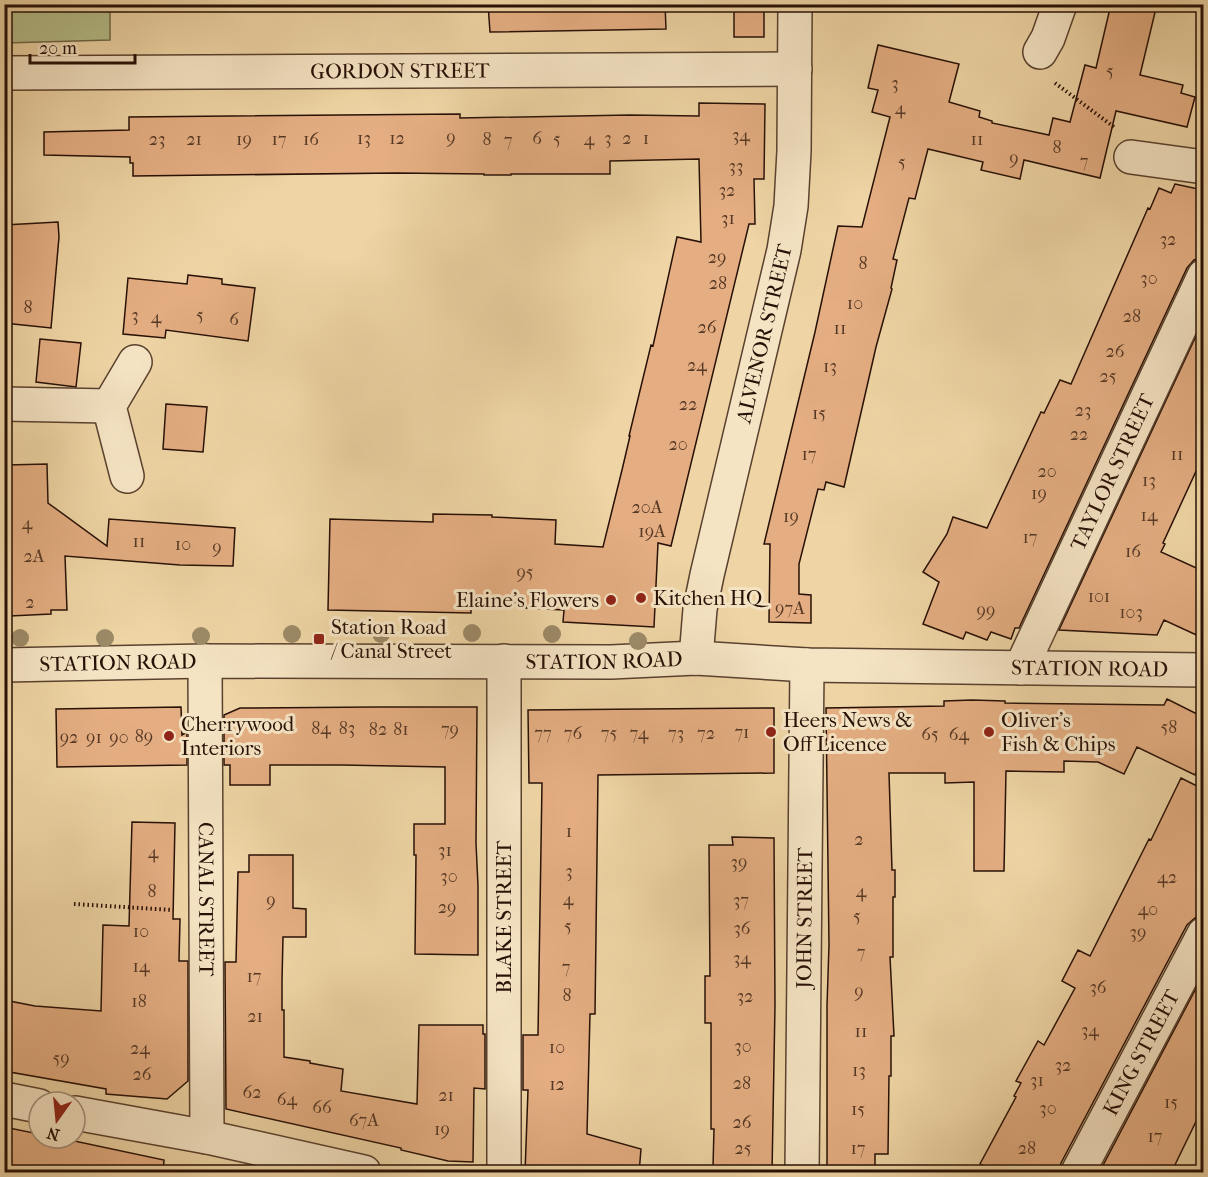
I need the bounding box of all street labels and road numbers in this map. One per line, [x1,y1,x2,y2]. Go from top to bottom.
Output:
street label: GORDON STREET [310,59,491,83]
street label: ALVENOR STREET [731,241,797,426]
street label: TAYLOR STREET [1066,389,1160,554]
street label: STATION ROAD [525,647,683,674]
street label: STATION ROAD [39,649,197,676]
street label: STATION ROAD [1011,656,1168,682]
street label: CANAL STREET [194,822,218,977]
street label: BLAKE STREET [492,840,516,993]
street label: JOHN STREET [792,846,817,991]
street label: KING STREET [1098,985,1185,1120]

